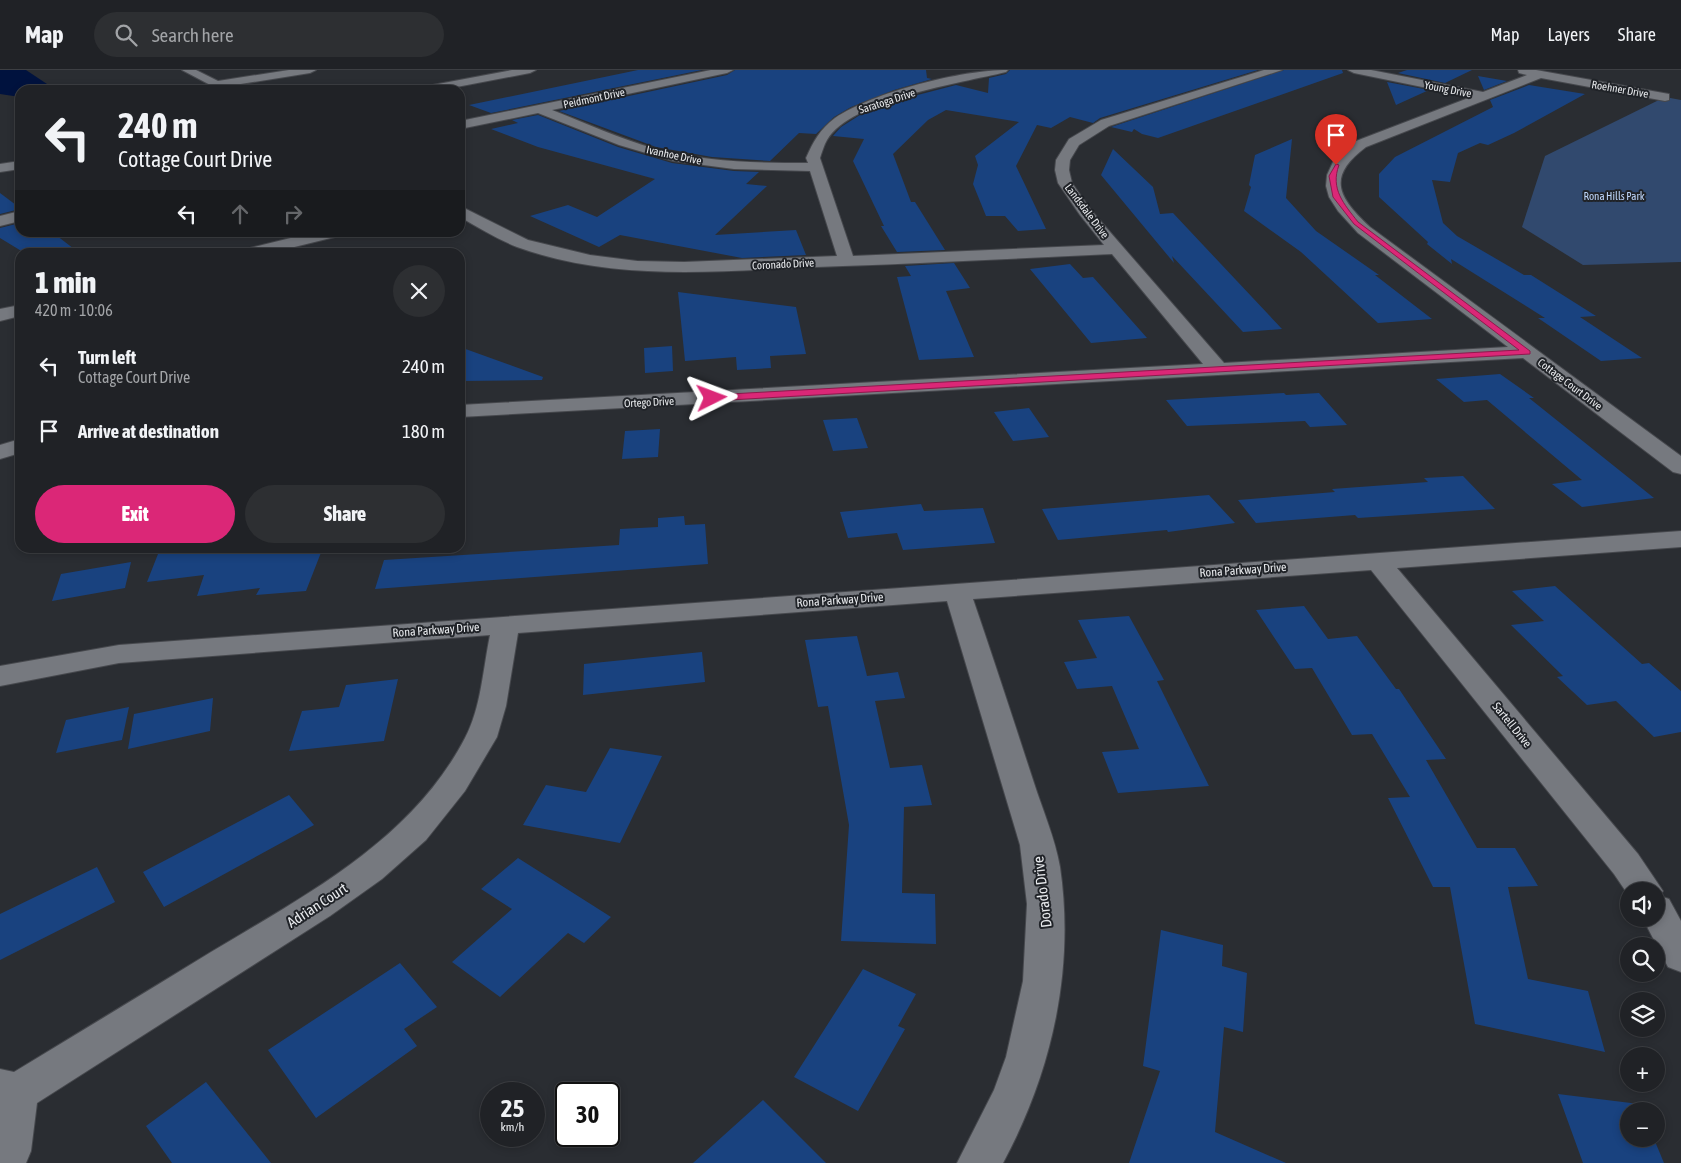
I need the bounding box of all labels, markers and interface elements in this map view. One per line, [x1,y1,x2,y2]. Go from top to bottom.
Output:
search box [94,12,444,57]
text: Map [25,21,64,48]
icon: search [112,21,140,49]
text: Search here [152,24,234,46]
text: Map [1490,24,1519,45]
text: Layers [1547,24,1590,45]
text: Share [1618,24,1656,45]
street label: Roehner Drive [1591,78,1649,100]
street label: Young Drive [1423,79,1473,99]
street label: Peidmont Drive [562,86,626,110]
street label: Saratoga Drive [857,86,917,116]
icon: left [35,105,100,170]
text: 240 m [118,105,197,145]
pin [1315,114,1357,165]
icon: arrive [1322,121,1350,149]
street label: Ivanhoe Drive [645,143,703,167]
text: Cottage Court Drive [118,146,272,172]
street label: Landsdale Drive [1063,182,1111,240]
park label: Rona Hills Park [1583,190,1645,202]
icon: left [173,200,201,228]
icon: ahead [226,200,254,228]
icon: right [279,200,307,228]
street label: Coronado Drive [752,256,814,272]
text: 1 min [35,265,96,299]
button: close [393,265,445,317]
text: 420 m · 10:06 [35,301,113,319]
text: Turn left [78,346,136,368]
icon: left [35,352,63,380]
text: 240 m [402,355,445,377]
street label: Cottage Court Drive [1536,356,1604,412]
text: Cottage Court Drive [78,368,190,386]
position arrow [685,371,737,423]
street label: Ortego Drive [624,395,674,409]
icon: arrive [35,417,63,445]
text: Arrive at destination [78,420,219,442]
text: 180 m [402,420,445,442]
button: Exit [35,485,235,543]
button: Share [245,485,445,543]
street label: Rona Parkway Drive [1199,560,1287,580]
street label: Rona Parkway Drive [796,590,884,610]
street label: Rona Parkway Drive [392,620,480,640]
street label: Sartell Drive [1490,700,1534,750]
street label: Dorado Drive [1029,855,1055,929]
street label: Adrian Court [284,879,350,931]
map controls [1620,882,1665,1147]
button: sound [1620,882,1665,927]
button: search [1620,937,1665,982]
button: layers [1620,992,1665,1037]
button: + [1620,1047,1665,1092]
speed limit sign: 30 [555,1082,620,1147]
text: 25 [501,1094,524,1122]
button: − [1620,1102,1665,1147]
text: km/h [501,1120,524,1134]

